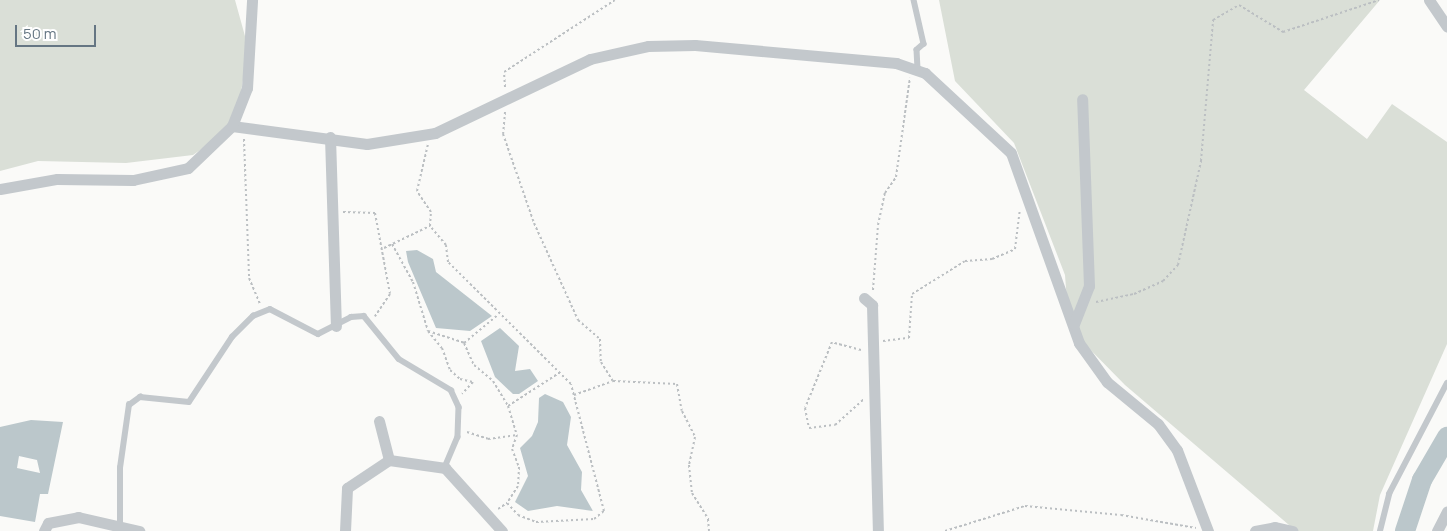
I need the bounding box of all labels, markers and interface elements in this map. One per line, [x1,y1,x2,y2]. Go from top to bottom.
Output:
scale bar [18,15,99,47]
text: 50 m [23,23,57,44]

